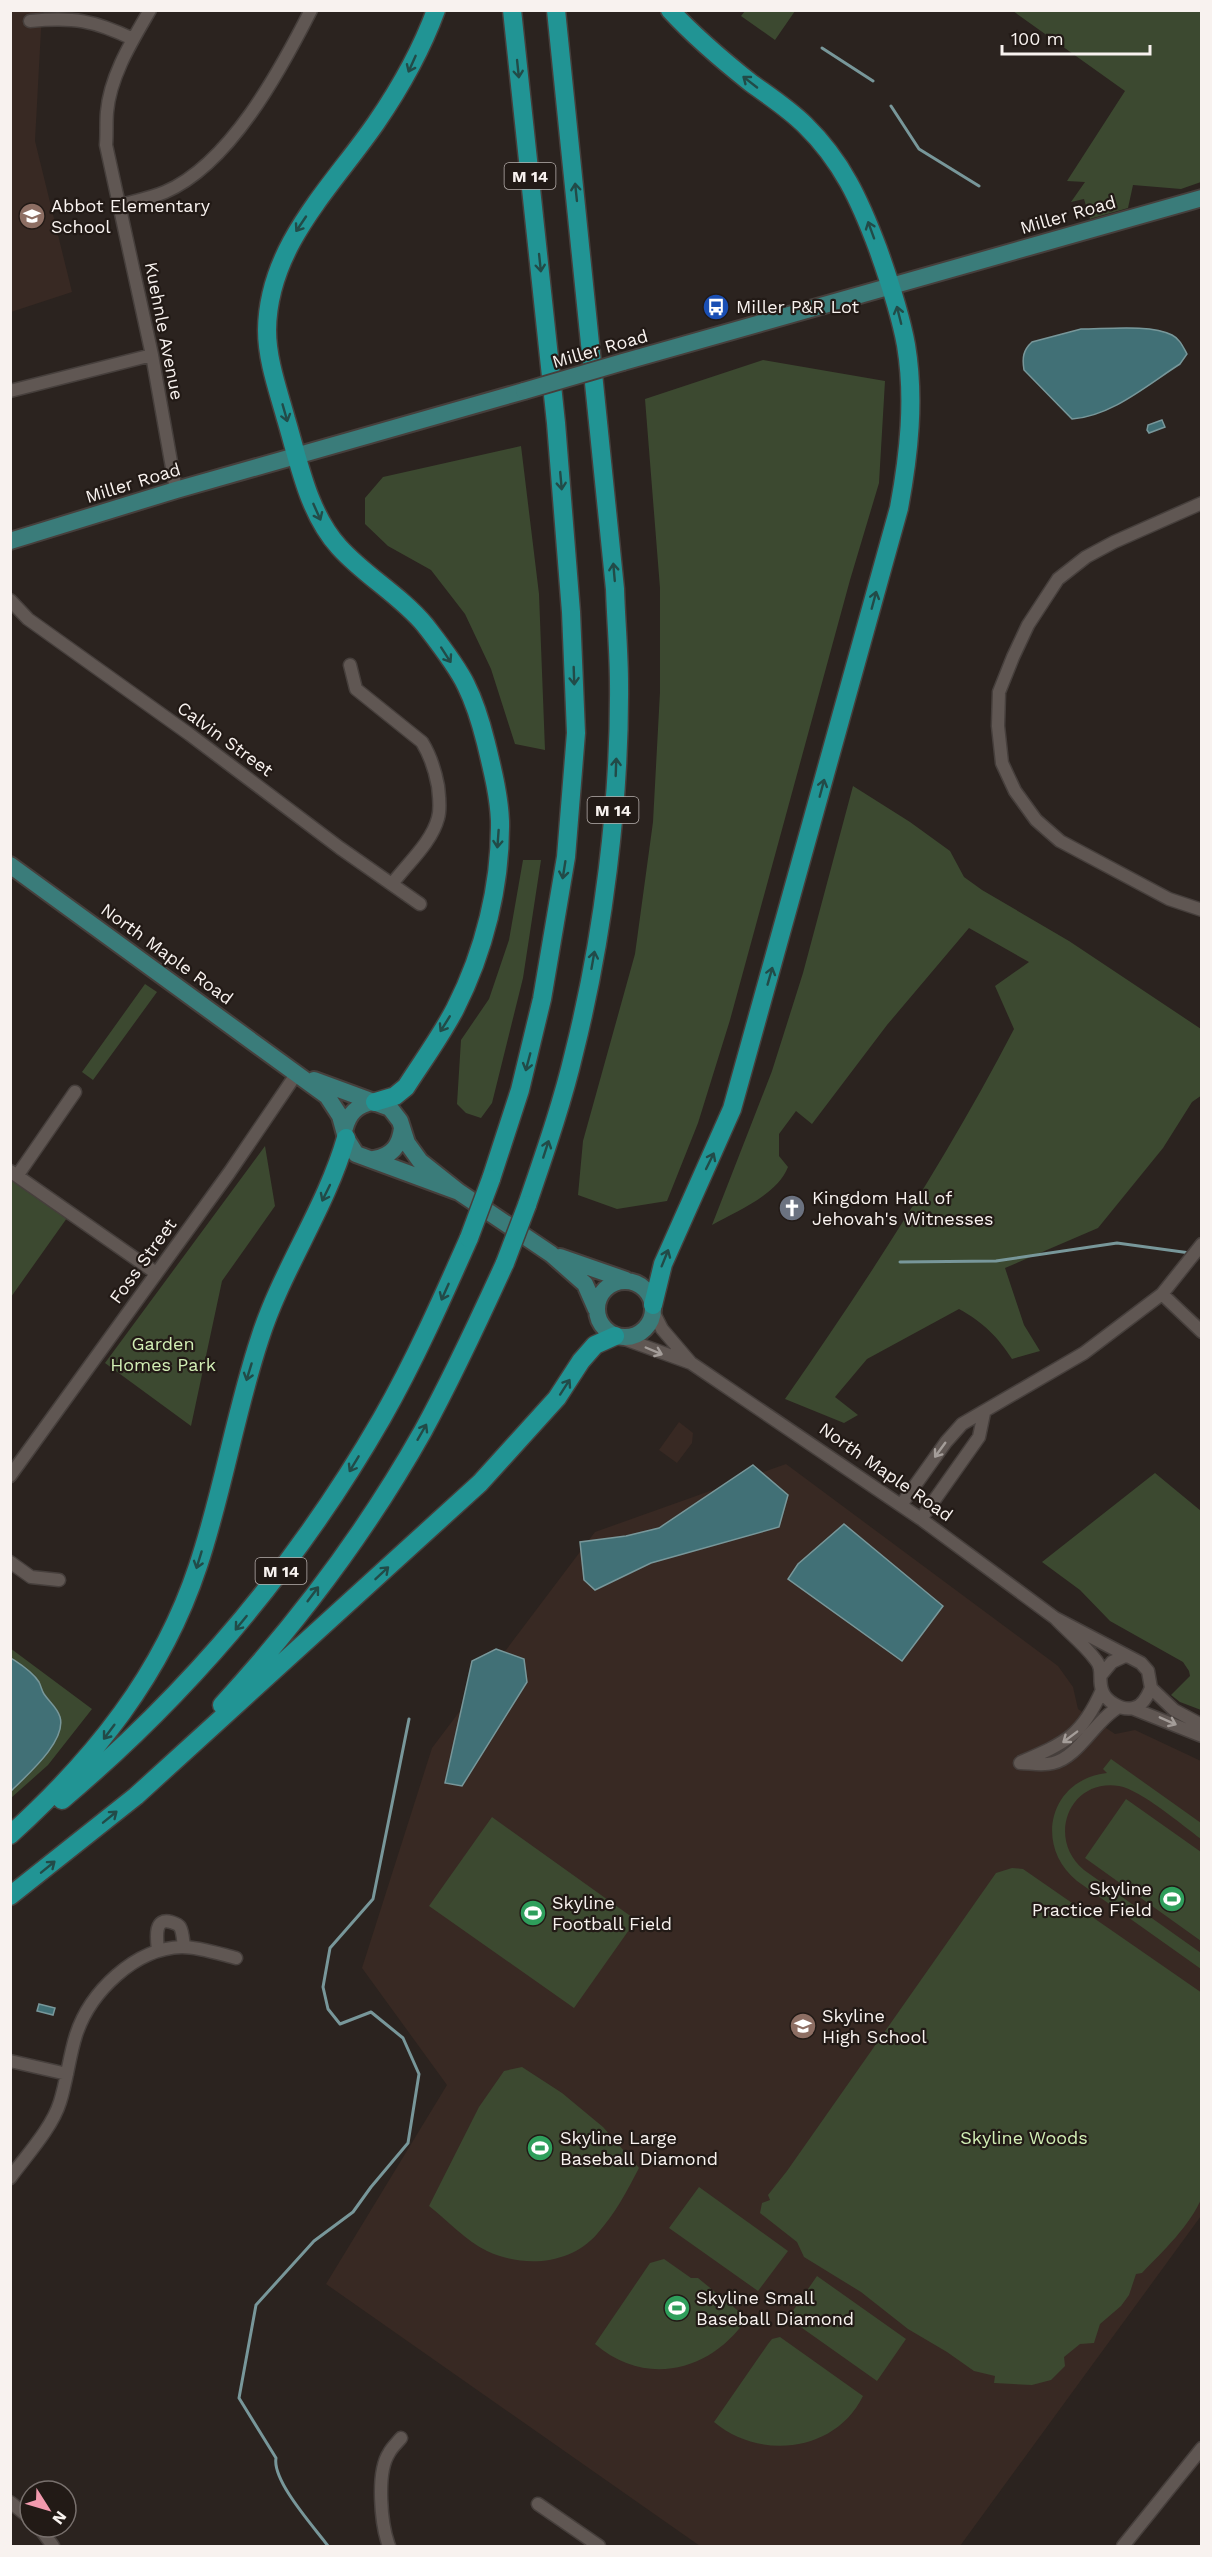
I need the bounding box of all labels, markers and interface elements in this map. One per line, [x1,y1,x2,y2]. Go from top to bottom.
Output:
scale bar [1002,18,1150,56]
text: 100 m [1011,28,1064,49]
one-way arrow [406,55,417,73]
one-way arrow [513,58,524,78]
one-way arrow [743,75,759,88]
road number: M 14 [504,163,556,189]
one-way arrow [570,183,581,203]
street label: Miller Road [1018,191,1118,238]
place label: Abbot Elementary School [51,195,211,237]
school or university icon: Abbot Elementary School [17,201,47,231]
one-way arrow [295,215,307,232]
one-way arrow [864,221,875,240]
one-way arrow [534,252,545,272]
street label: Kuehnle Avenue [141,260,188,402]
bus stop icon: Miller P&R Lot [701,292,731,322]
place label: Miller P&R Lot [736,296,860,317]
one-way arrow [892,306,904,325]
street label: Miller Road [550,325,650,372]
one-way arrow [280,403,291,422]
street label: Miller Road [83,458,183,507]
one-way arrow [556,471,567,491]
one-way arrow [311,502,323,520]
one-way arrow [608,562,619,582]
one-way arrow [868,591,880,610]
one-way arrow [440,646,452,663]
one-way arrow [568,665,579,685]
street label: Calvin Street [173,697,278,781]
one-way arrow [611,757,622,777]
one-way arrow [817,779,828,798]
road number: M 14 [588,797,638,823]
one-way arrow [493,828,504,848]
one-way arrow [559,860,570,880]
street label: North Maple Road [97,899,237,1009]
one-way arrow [588,951,599,970]
one-way arrow [765,967,776,986]
one-way arrow [439,1015,451,1032]
one-way arrow [521,1052,533,1071]
one-way arrow [541,1140,552,1159]
one-way arrow [704,1153,716,1171]
one-way arrow [320,1184,332,1202]
place label: Kingdom Hall of Jehovah's Witnesses [812,1187,994,1229]
church icon: Kingdom Hall of Jehovah's Witnesses [777,1193,807,1223]
street label: Foss Street [105,1214,181,1307]
one-way arrow [660,1250,671,1268]
one-way arrow [439,1282,450,1301]
park label: Garden Homes Park [110,1333,216,1375]
one-way arrow [645,1346,663,1357]
one-way arrow [243,1362,254,1381]
one-way arrow [558,1378,571,1395]
street label: North Maple Road [815,1418,957,1526]
one-way arrow [416,1424,428,1441]
one-way arrow [934,1442,946,1458]
one-way arrow [347,1455,359,1472]
one-way arrow [193,1550,204,1569]
road number: M 14 [256,1558,306,1584]
one-way arrow [374,1566,389,1580]
one-way arrow [307,1587,320,1603]
one-way arrow [234,1614,247,1630]
one-way arrow [1158,1716,1177,1727]
one-way arrow [103,1724,115,1740]
one-way arrow [1063,1730,1079,1743]
one-way arrow [102,1810,118,1823]
one-way arrow [40,1861,56,1874]
place label: Skyline Practice Field [1032,1878,1152,1920]
sports icon: Skyline Practice Field [1157,1884,1187,1914]
place label: Skyline Football Field [552,1892,672,1934]
sports icon: Skyline Football Field [518,1898,548,1928]
place label: Skyline High School [822,2005,927,2047]
school or university icon: Skyline High School [788,2011,818,2041]
place label: Skyline Large Baseball Diamond [560,2127,718,2169]
park label: Skyline Woods [960,2127,1088,2148]
sports icon: Skyline Large Baseball Diamond [525,2133,555,2163]
place label: Skyline Small Baseball Diamond [696,2287,854,2329]
sports icon: Skyline Small Baseball Diamond [662,2293,692,2323]
north arrow [18,2479,78,2539]
text: N [48,2507,71,2528]

